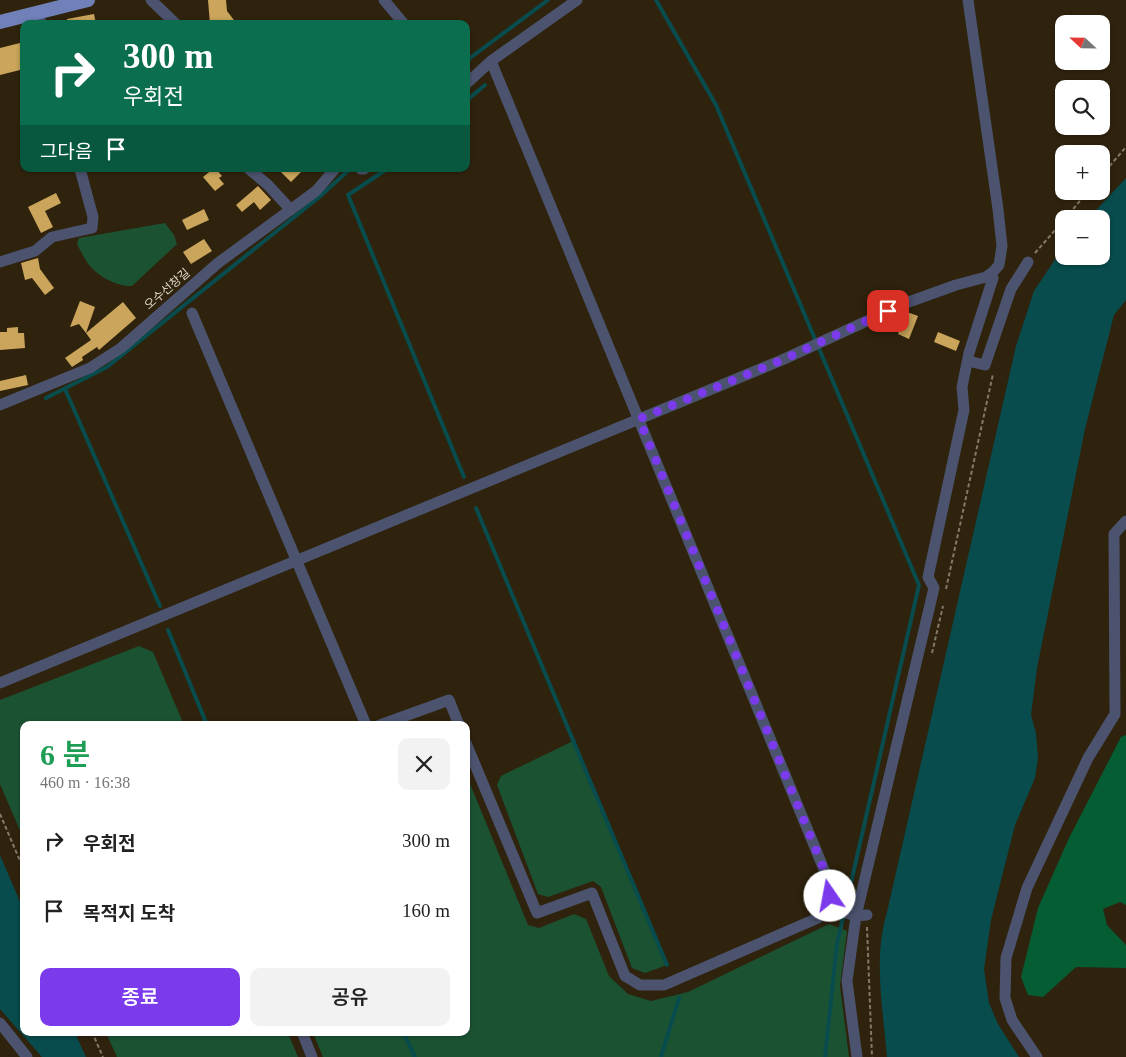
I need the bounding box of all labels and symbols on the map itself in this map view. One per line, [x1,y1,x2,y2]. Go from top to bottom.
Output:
north arrow [1055,15,1110,70]
street label: 오수선창길 [142,266,192,312]
pin [867,290,909,332]
position arrow [803,869,855,921]

